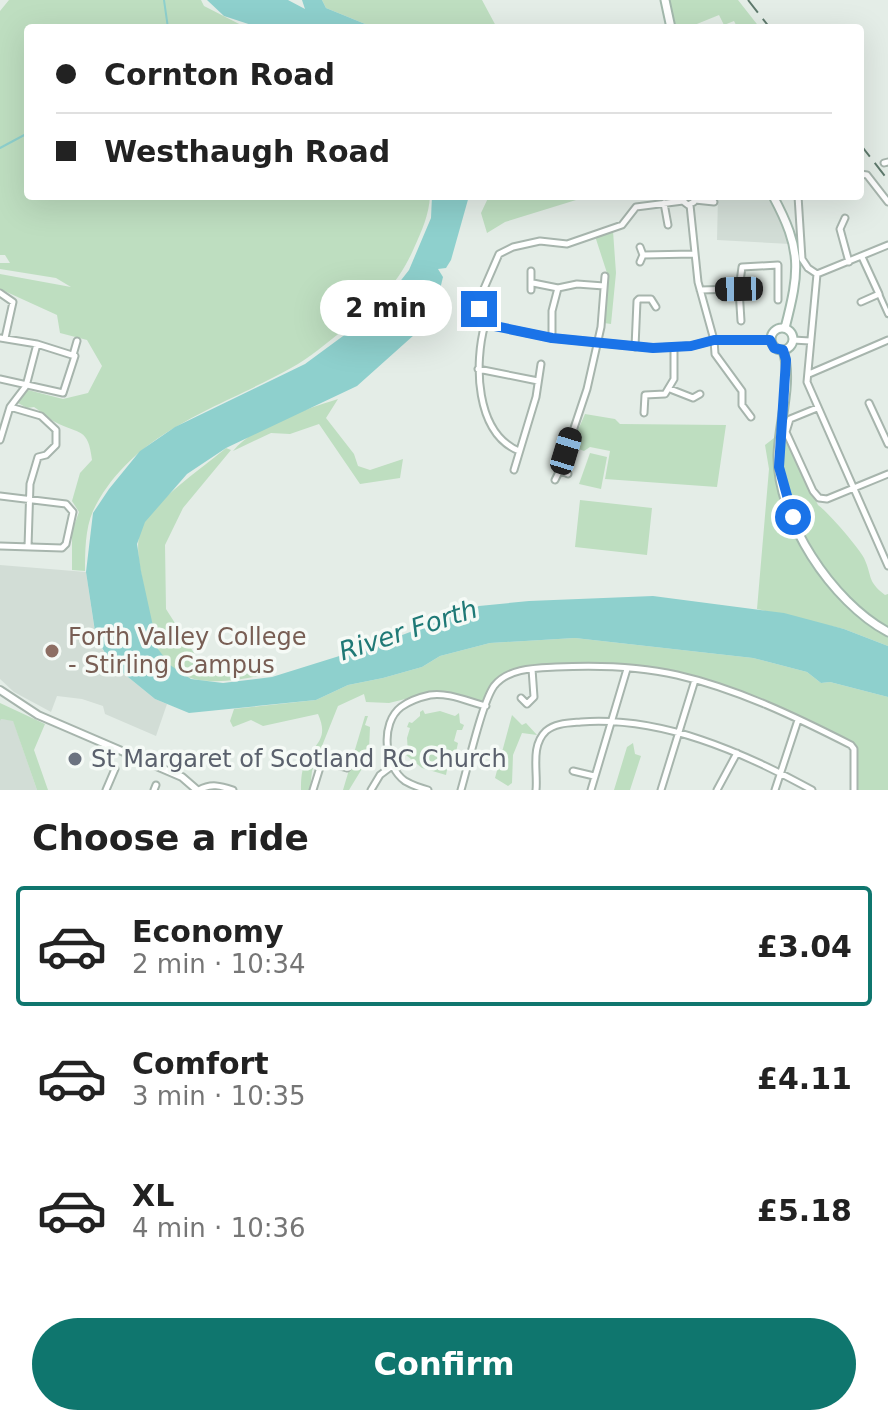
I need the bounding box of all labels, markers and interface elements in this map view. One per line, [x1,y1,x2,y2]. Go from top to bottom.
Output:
text: Cornton Road [104,57,335,92]
text: Westhaugh Road [104,134,390,169]
car [715,277,763,301]
callout: 2 min [319,281,451,337]
route end [461,291,497,327]
text: 2 min [345,293,427,323]
car [548,425,584,477]
route start [775,499,811,535]
water label: River Forth [335,594,481,666]
place label: Forth Valley College - Stirling Campus [68,623,307,679]
marker: Forth Valley College - Stirling Campus [43,642,61,660]
place label: St Margaret of Scotland RC Church [91,745,507,773]
marker: St Margaret of Scotland RC Church [66,750,84,768]
text: Choose a ride [32,817,309,858]
icon: car [36,910,108,982]
text: Economy [132,914,284,949]
text: £3.04 [757,929,852,964]
text: 2 min · 10:34 [132,949,306,979]
icon: car [36,1042,108,1114]
text: Comfort [132,1046,269,1081]
text: £4.11 [757,1061,852,1096]
text: 3 min · 10:35 [132,1081,306,1111]
icon: car [36,1174,108,1246]
text: XL [132,1178,174,1213]
text: £5.18 [757,1193,852,1228]
text: 4 min · 10:36 [132,1213,306,1243]
button: Confirm [32,1318,856,1410]

